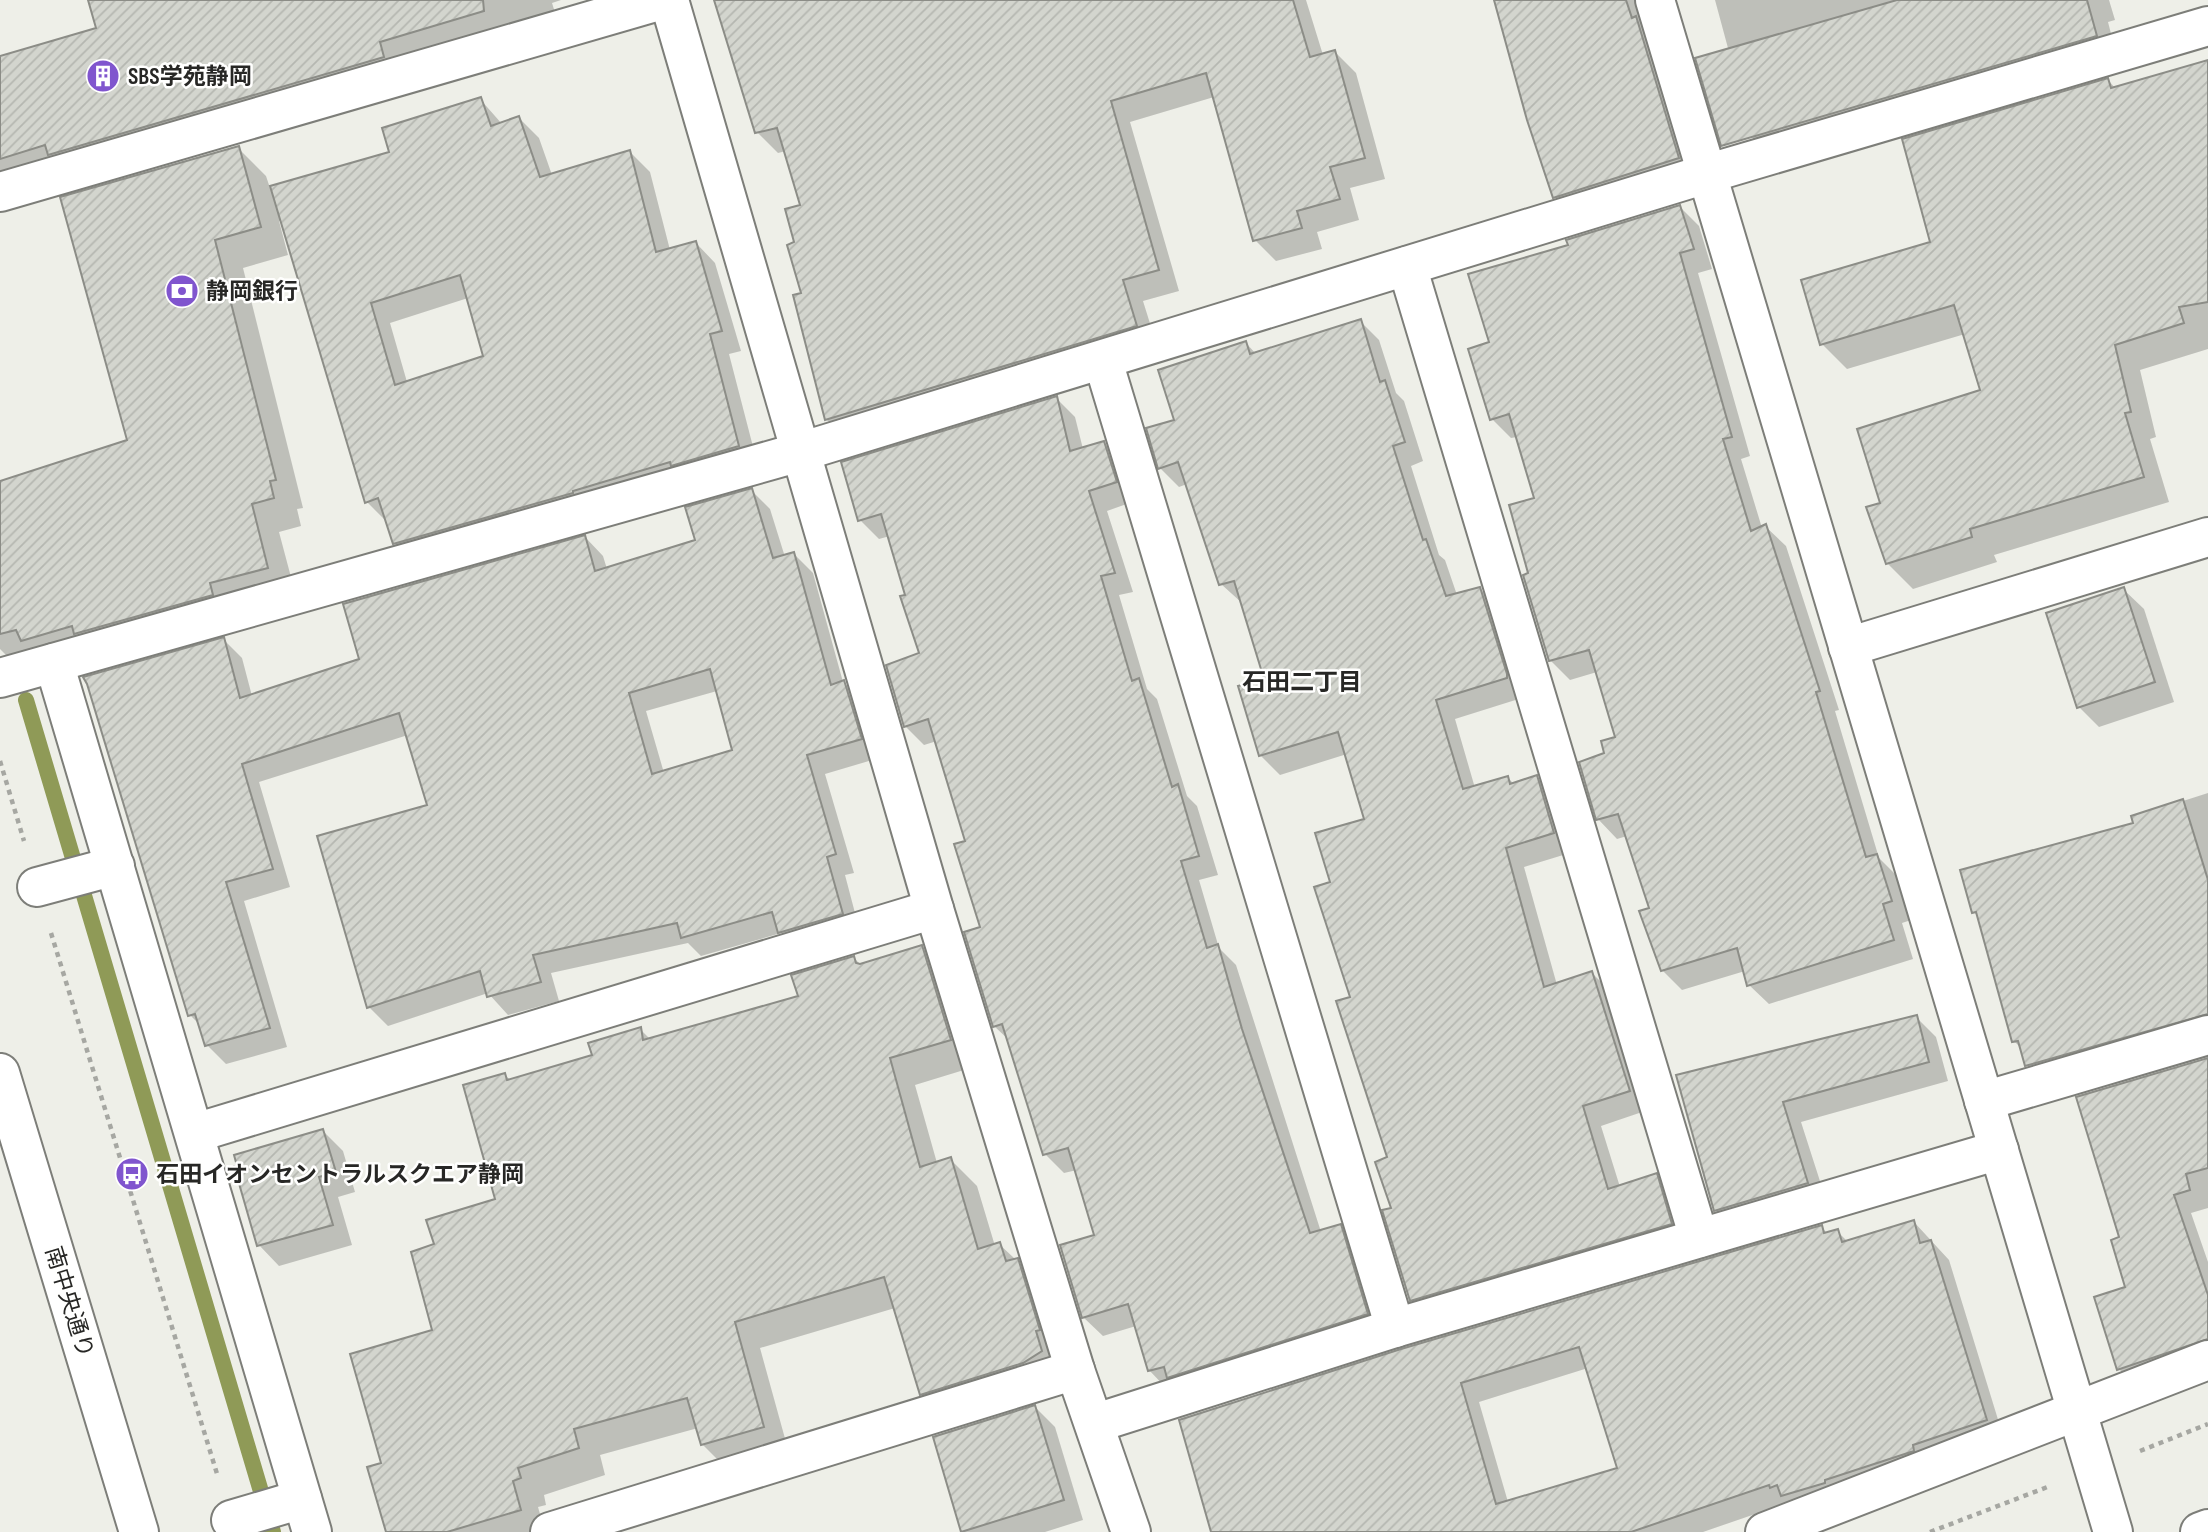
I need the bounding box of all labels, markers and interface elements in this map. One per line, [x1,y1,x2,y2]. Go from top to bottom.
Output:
building icon: SBS学苑静岡 [84,57,122,95]
place label: SBS学苑静岡 [128,63,252,91]
bank icon: 静岡銀行 [163,272,201,310]
place label: 静岡銀行 [206,278,298,306]
district label: 石田二丁目 [1242,668,1362,697]
bus stop icon: 石田イオンセントラルスクエア静岡 [113,1155,151,1193]
place label: 石田イオンセントラルスクエア静岡 [156,1161,524,1189]
street label: 南中央通り [39,1243,99,1361]

